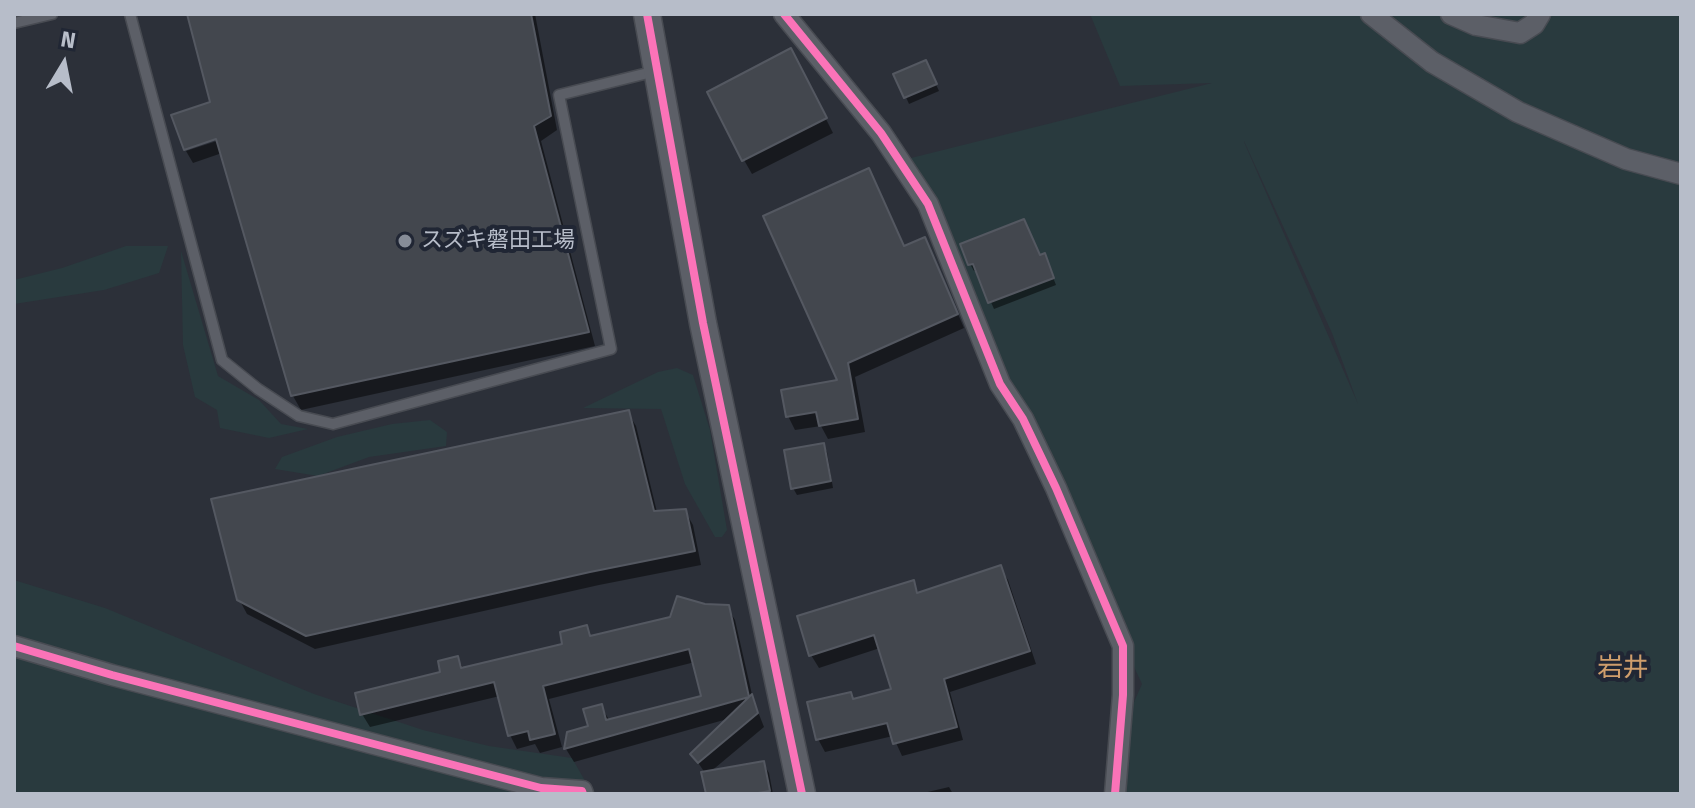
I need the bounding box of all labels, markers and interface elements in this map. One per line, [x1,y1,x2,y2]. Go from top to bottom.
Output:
north arrow [24,24,104,104]
text: N [59,25,78,54]
place label: スズキ磐田工場 [421,228,575,254]
marker: スズキ磐田工場 [396,232,414,250]
district label: 岩井 [1597,653,1649,685]

